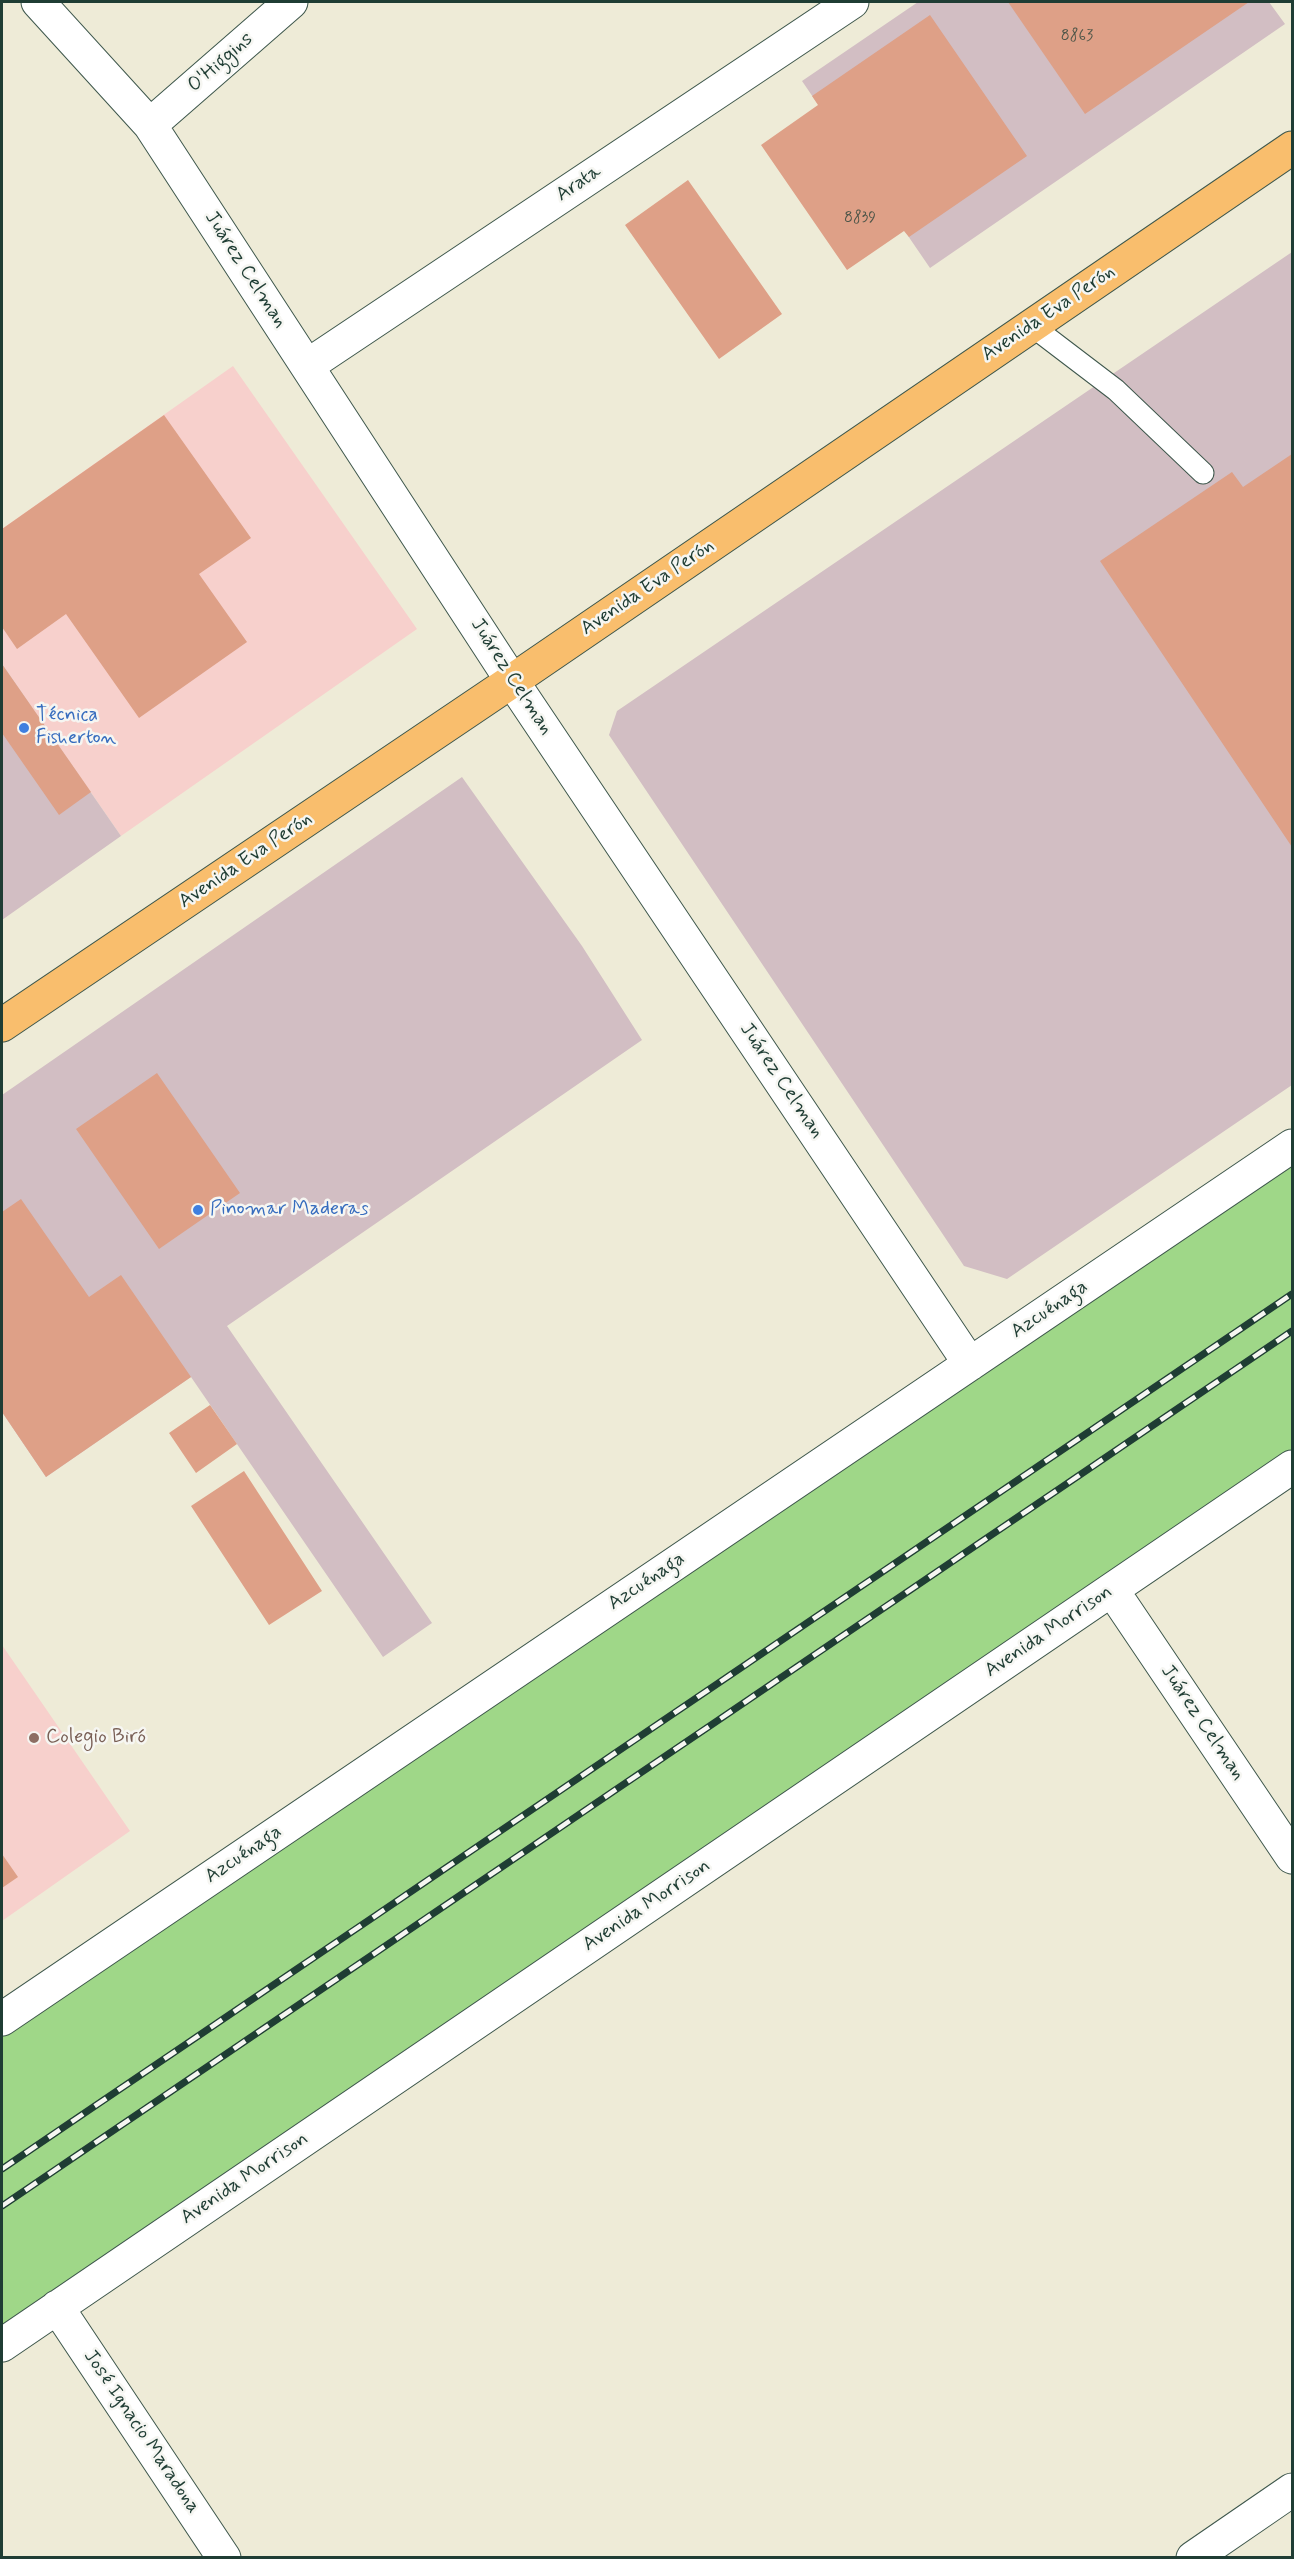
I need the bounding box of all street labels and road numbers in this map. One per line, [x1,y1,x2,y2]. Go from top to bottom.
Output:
street label: O'Higgins [183,28,259,98]
street label: Arata [552,160,606,208]
street label: Juárez Celman [198,207,292,333]
street label: Avenida Eva Perón [978,261,1120,367]
street label: Avenida Eva Perón [577,535,719,641]
street label: Juárez Celman [464,614,558,740]
street label: Avenida Eva Perón [175,808,317,914]
street label: Juárez Celman [733,1019,829,1143]
street label: Azcuénaga [1007,1276,1093,1344]
street label: Azcuénaga [604,1548,690,1616]
street label: Avenida Morrison [981,1580,1117,1684]
street label: Juárez Celman [1154,1661,1250,1785]
street label: Azcuénaga [201,1821,287,1889]
street label: Avenida Morrison [579,1854,715,1958]
street label: Avenida Morrison [177,2127,313,2231]
street label: José Ignacio Maradona [77,2346,205,2518]

